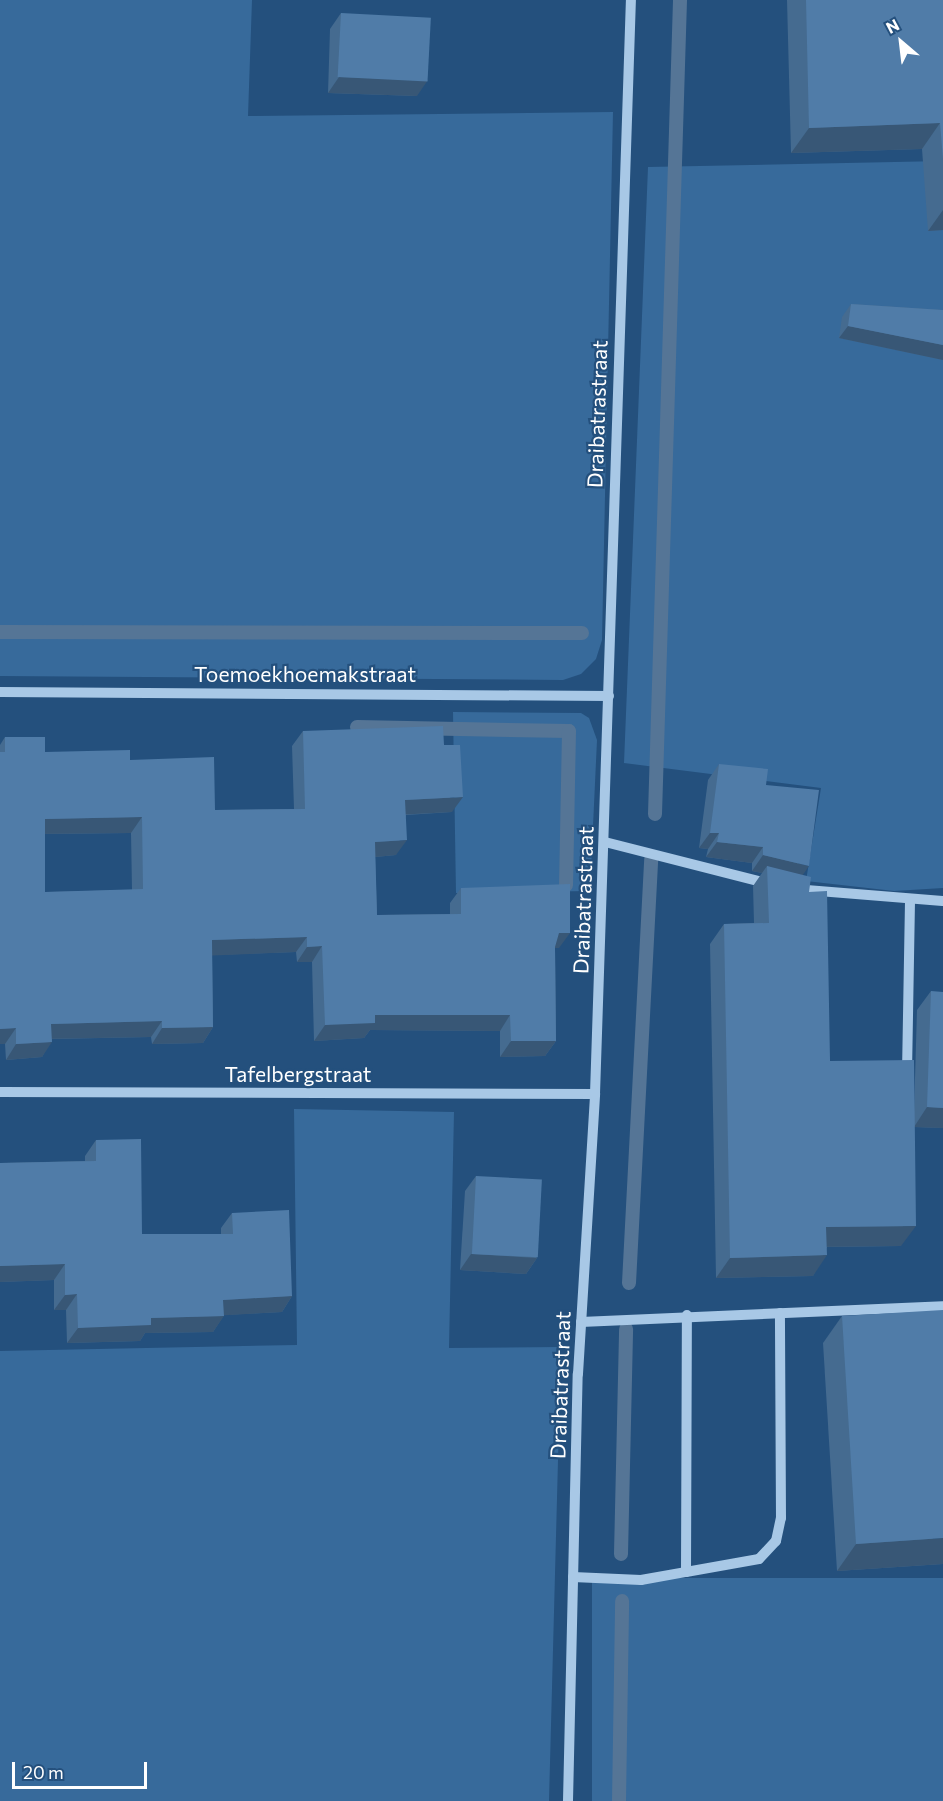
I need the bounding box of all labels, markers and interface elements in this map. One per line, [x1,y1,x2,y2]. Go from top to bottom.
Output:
north arrow [871,12,931,72]
text: N [883,14,902,37]
street label: Draibatrastraat [582,340,612,488]
street label: Toemoekhoemakstraat [194,661,416,687]
street label: Draibatrastraat [568,826,598,974]
street label: Tafelbergstraat [225,1061,371,1087]
street label: Draibatrastraat [545,1311,575,1459]
scale bar [15,1750,150,1788]
text: 20 m [23,1761,64,1783]

